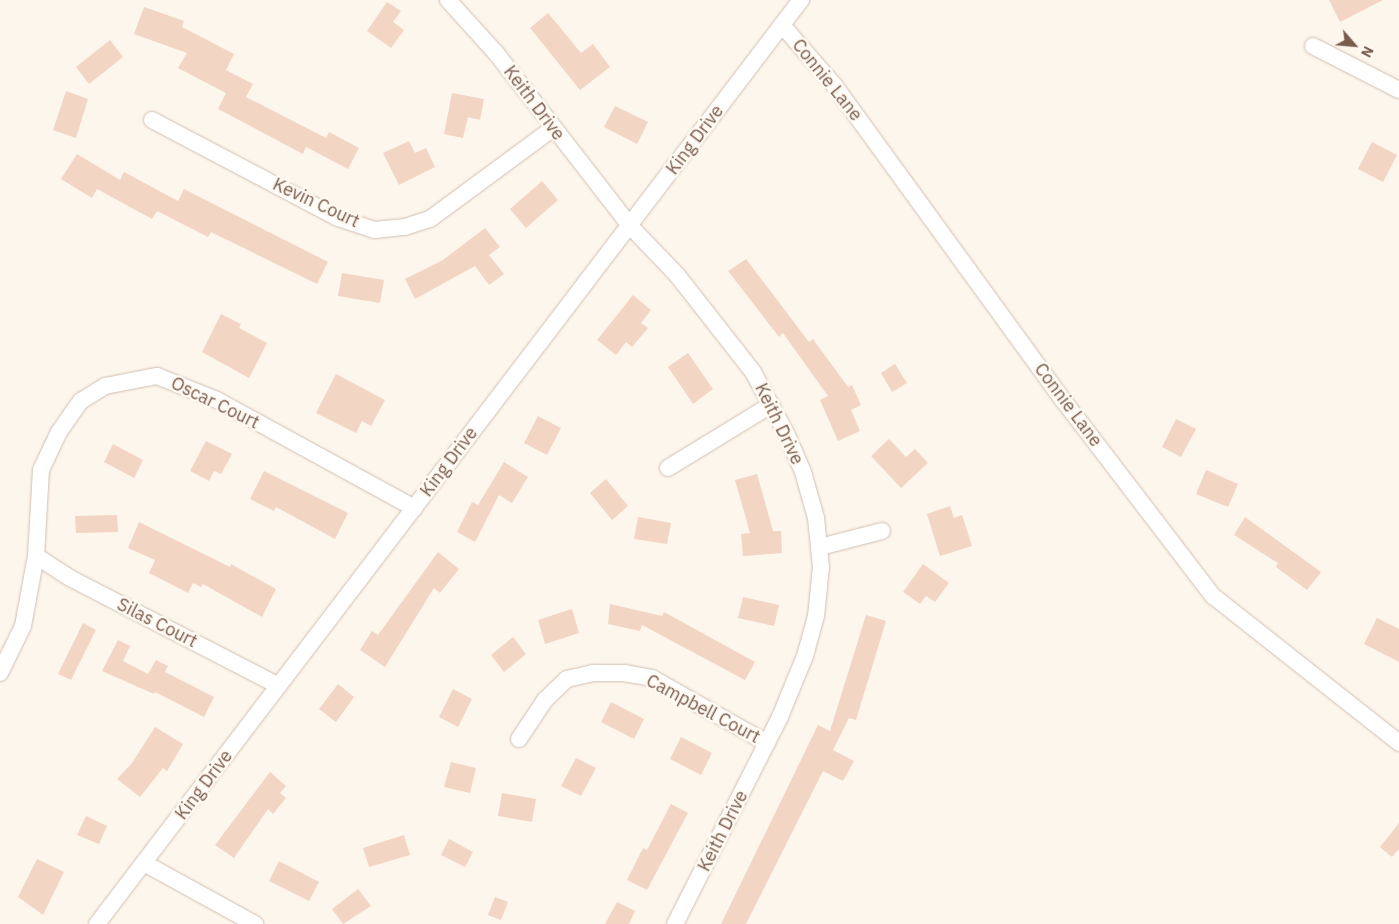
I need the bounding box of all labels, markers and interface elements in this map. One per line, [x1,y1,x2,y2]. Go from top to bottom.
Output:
north arrow [1329,20,1379,70]
street label: Connie Lane [787,35,867,125]
text: N [1357,43,1378,60]
street label: Keith Drive [499,61,569,145]
street label: King Drive [662,101,728,179]
street label: Kevin Court [269,174,363,232]
street label: Connie Lane [1030,359,1106,451]
street label: Oscar Court [167,372,263,434]
street label: Keith Drive [750,380,808,468]
street label: King Drive [416,423,482,501]
street label: Silas Court [113,594,201,652]
street label: Campbell Court [642,670,764,748]
street label: King Drive [171,746,237,824]
street label: Keith Drive [693,787,753,875]

